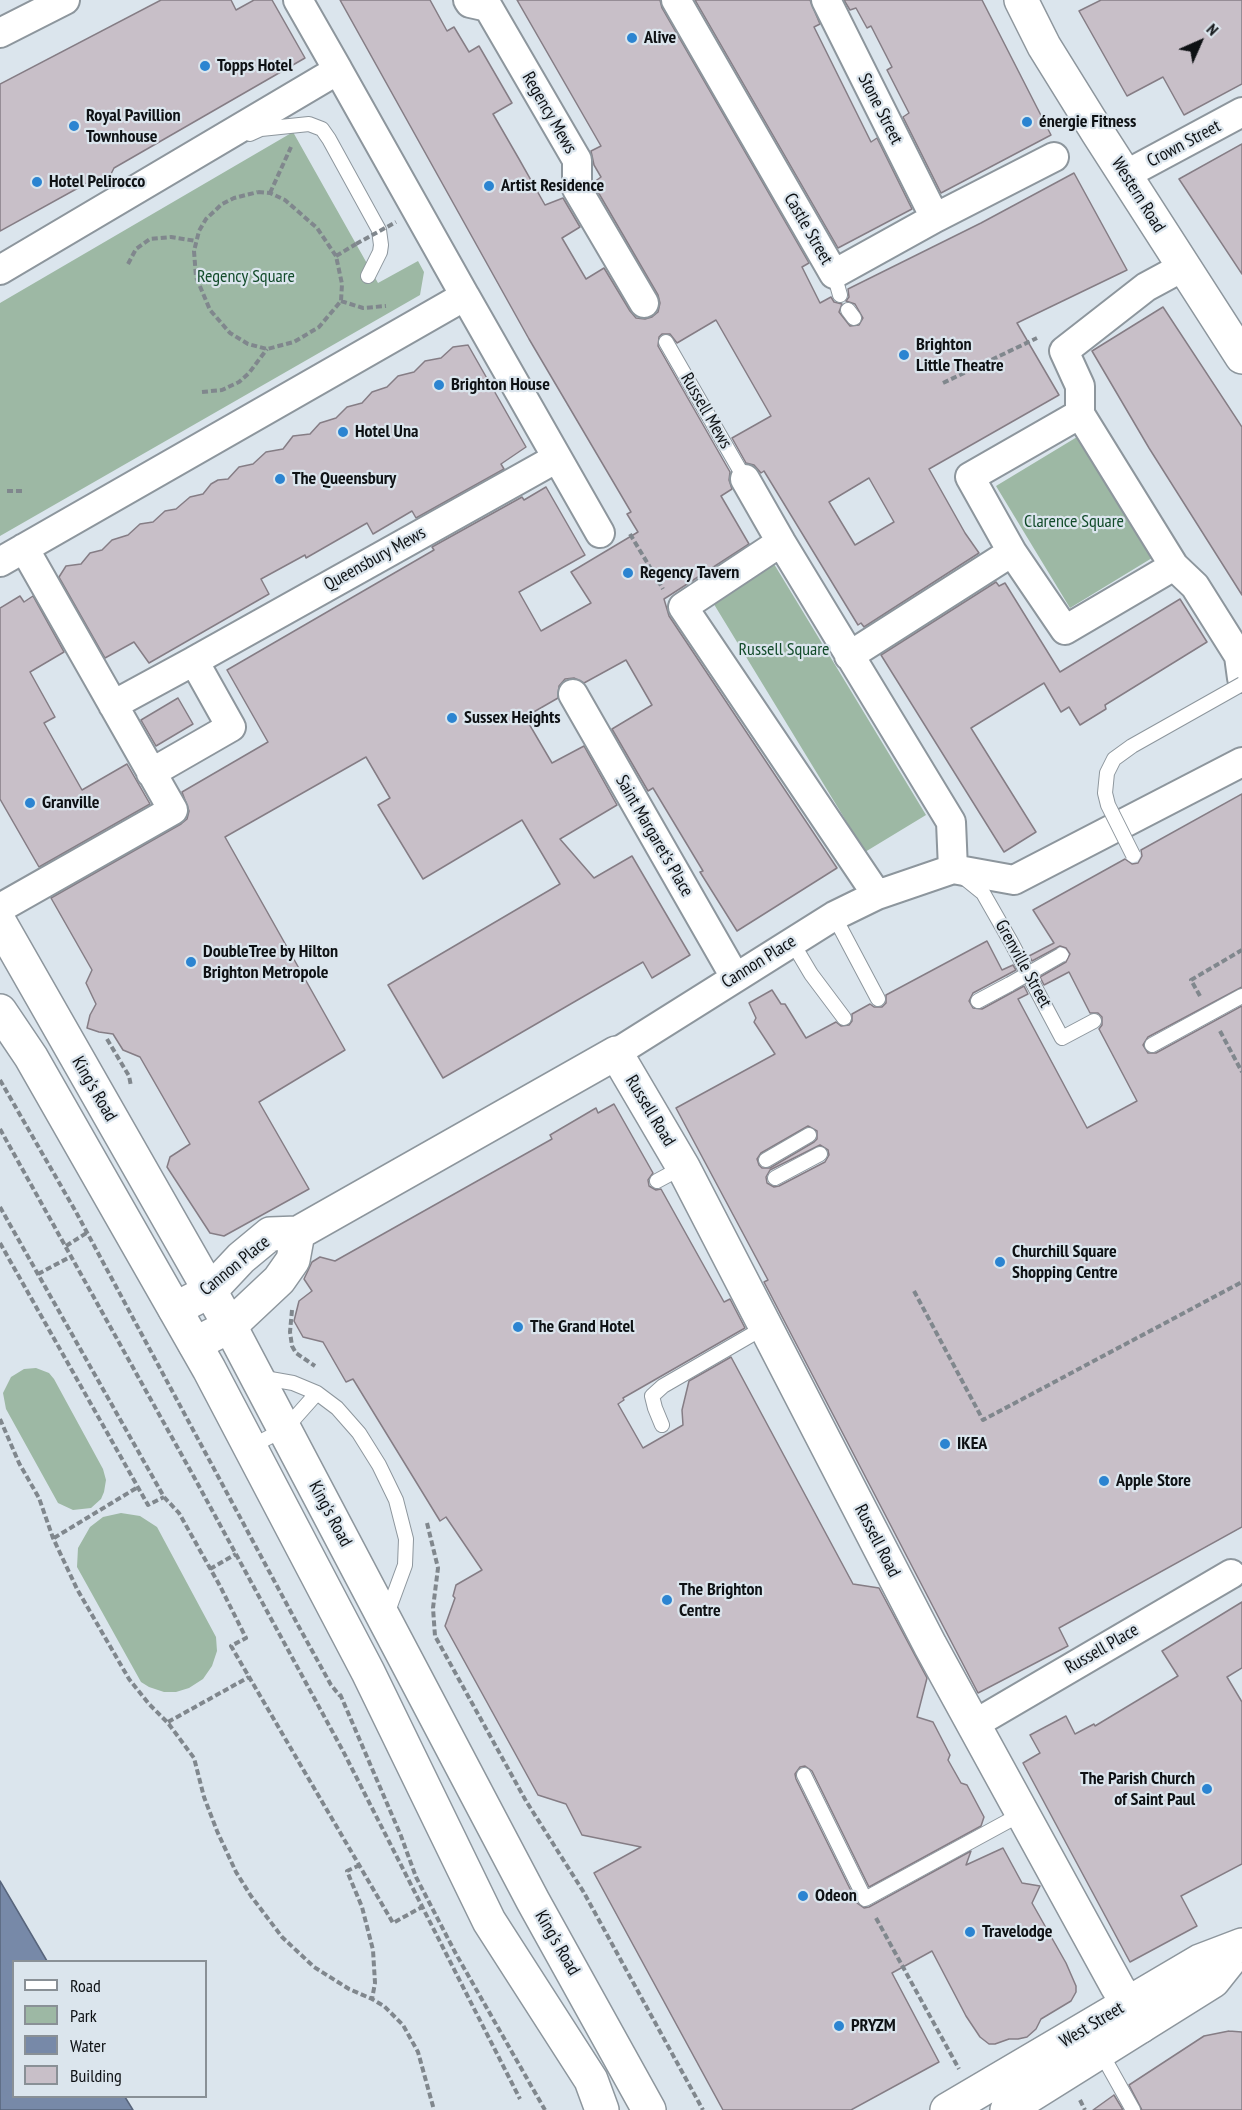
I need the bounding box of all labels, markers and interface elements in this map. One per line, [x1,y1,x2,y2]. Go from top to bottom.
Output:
north arrow [1170,12,1230,72]
text: N [1203,19,1223,39]
place label: Alive [644,27,676,49]
marker: Alive [625,31,639,45]
place label: Topps Hotel [217,55,293,77]
marker: Topps Hotel [198,59,212,73]
street label: Regency Mews [517,68,581,158]
street label: Stone Street [853,70,907,148]
place label: Royal Pavillion Townhouse [86,105,181,148]
place label: énergie Fitness [1039,111,1136,133]
marker: énergie Fitness [1020,115,1034,129]
street label: Crown Street [1144,116,1224,172]
marker: Royal Pavillion Townhouse [67,119,81,133]
street label: Western Road [1106,153,1170,237]
place label: Hotel Pelirocco [49,171,145,193]
marker: Hotel Pelirocco [30,175,44,189]
place label: Artist Residence [501,175,604,197]
marker: Artist Residence [482,179,496,193]
street label: Castle Street [779,189,837,269]
park label: Regency Square [197,266,295,288]
place label: Brighton Little Theatre [916,334,1004,376]
marker: Brighton Little Theatre [897,348,911,362]
street label: Russell Mews [676,369,736,453]
place label: Brighton House [451,374,550,396]
marker: Brighton House [432,378,446,392]
place label: Hotel Una [355,421,418,443]
marker: Hotel Una [336,425,350,439]
place label: The Queensbury [292,468,396,490]
marker: The Queensbury [273,472,287,486]
park label: Clarence Square [1024,511,1124,533]
street label: Queensbury Mews [320,522,430,596]
place label: Regency Tavern [640,562,739,584]
marker: Regency Tavern [621,566,635,580]
park label: Russell Square [738,639,830,661]
place label: Sussex Heights [464,707,560,729]
marker: Sussex Heights [445,711,459,725]
street label: Saint Margaret's Place [610,771,698,901]
place label: Granville [42,792,100,814]
marker: Granville [23,796,37,810]
street label: Grenville Street [990,916,1056,1012]
street label: Cannon Place [718,931,800,993]
place label: DoubleTree by Hilton Brighton Metropole [203,941,338,984]
marker: DoubleTree by Hilton Brighton Metropole [184,955,198,969]
street label: King's Road [67,1053,121,1125]
street label: Russell Road [620,1072,680,1150]
street label: Cannon Place [196,1231,274,1301]
place label: Churchill Square Shopping Centre [1012,1241,1118,1284]
marker: Churchill Square Shopping Centre [993,1255,1007,1269]
place label: The Grand Hotel [530,1316,634,1338]
marker: The Grand Hotel [511,1320,525,1334]
place label: IKEA [957,1433,987,1455]
marker: IKEA [938,1437,952,1451]
place label: Apple Store [1116,1470,1191,1492]
marker: Apple Store [1097,1474,1111,1488]
street label: King's Road [304,1477,356,1551]
street label: Russell Road [849,1501,905,1581]
place label: The Brighton Centre [679,1579,763,1622]
marker: The Brighton Centre [660,1593,674,1607]
street label: Russell Place [1061,1619,1143,1679]
place label: The Parish Church of Saint Paul [1080,1768,1195,1810]
marker: The Parish Church of Saint Paul [1200,1782,1214,1796]
place label: Odeon [815,1885,857,1907]
marker: Odeon [796,1889,810,1903]
street label: King's Road [530,1907,584,1979]
place label: Travelodge [982,1921,1053,1943]
marker: Travelodge [963,1925,977,1939]
legend [12,1960,207,2098]
text: Road [70,1974,101,1997]
street label: West Street [1056,1997,1128,2053]
text: Park [70,2004,97,2027]
place label: PRYZM [851,2015,896,2037]
marker: PRYZM [832,2019,846,2033]
text: Water [70,2034,106,2057]
text: Building [70,2064,122,2087]

